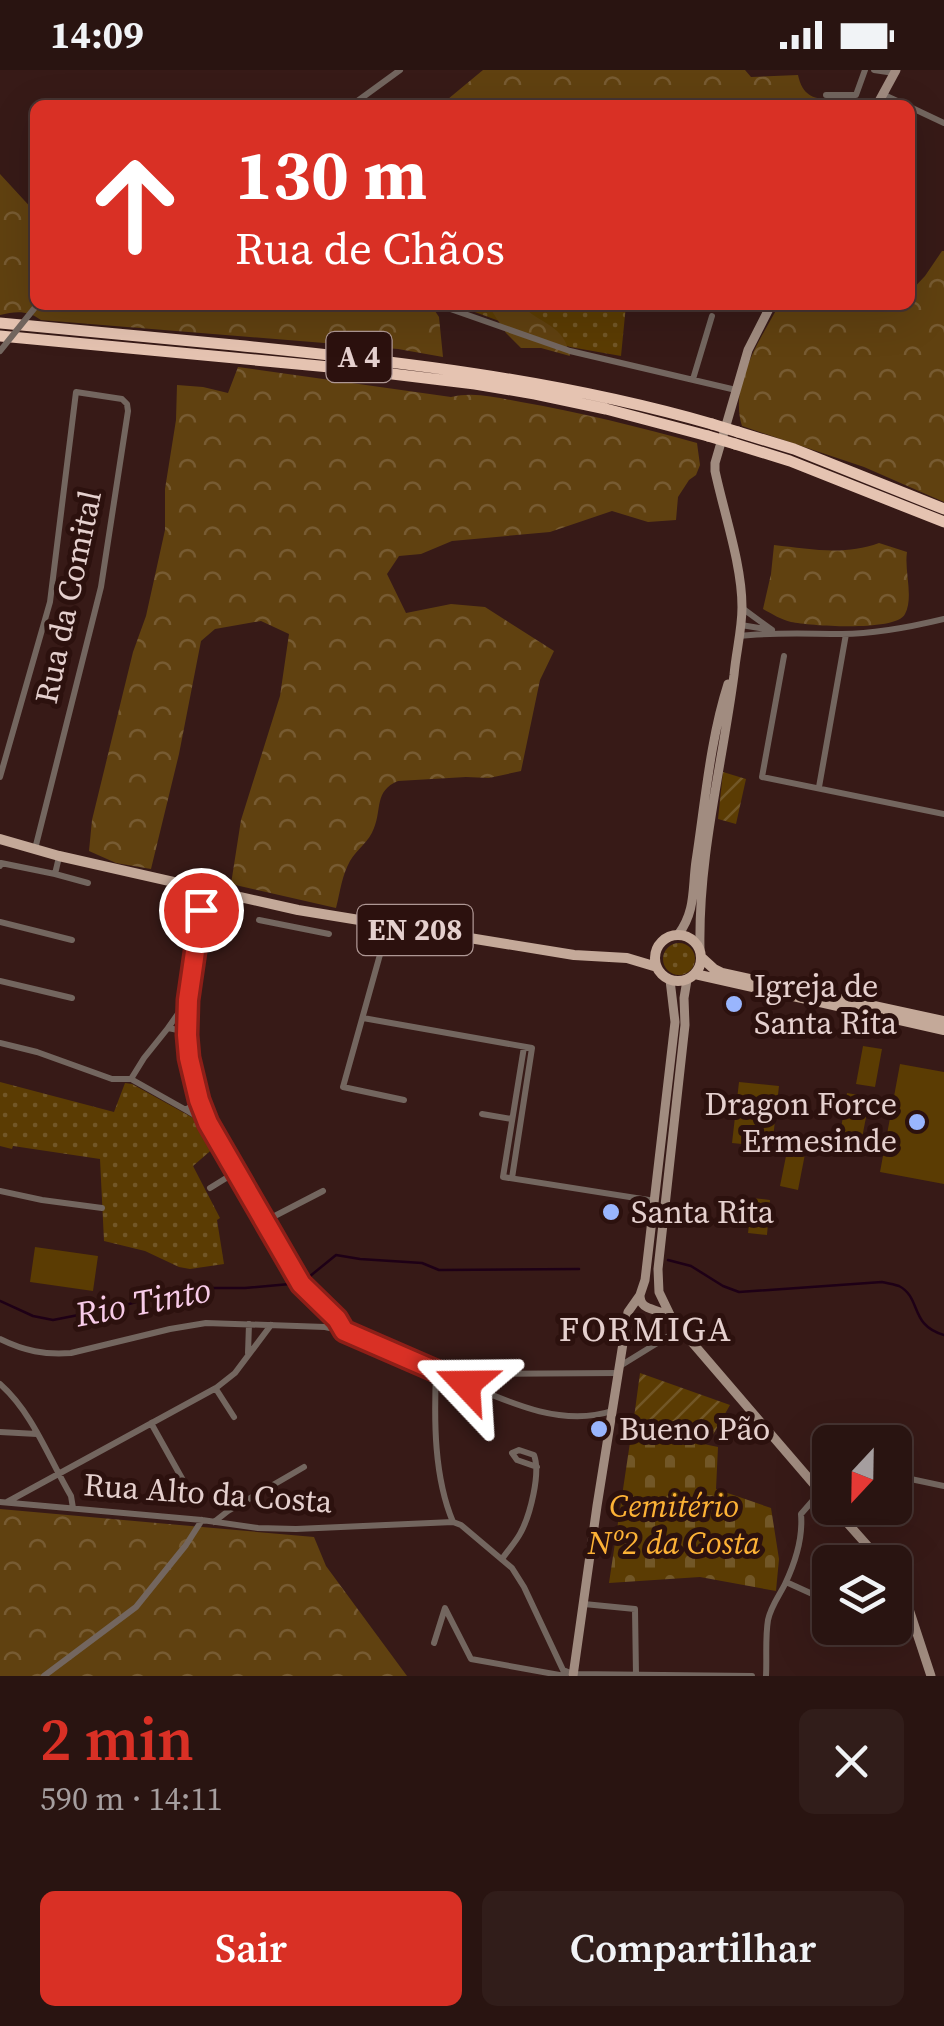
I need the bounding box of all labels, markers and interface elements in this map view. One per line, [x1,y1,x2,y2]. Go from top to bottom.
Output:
text: 14:09 [50,9,144,61]
text: 130 m [235,126,427,222]
icon: ahead [70,140,200,270]
text: Rua de Chãos [235,217,505,279]
road number: A 4 [326,332,392,382]
street label: Rua da Comital [24,486,112,708]
pin [159,868,244,953]
icon: arrive [174,883,229,938]
road number: EN 208 [358,905,472,955]
place label: Igreja de Santa Rita [754,964,898,1045]
marker: Igreja de Santa Rita [723,993,745,1015]
place label: Dragon Force Ermesinde [705,1082,897,1163]
marker: Dragon Force Ermesinde [906,1111,928,1133]
place label: Santa Rita [631,1190,775,1234]
marker: Santa Rita [600,1201,622,1223]
water label: Rio Tinto [70,1265,215,1339]
district label: FORMIGA [559,1305,733,1353]
position arrow [414,1332,518,1436]
place label: Bueno Pão [619,1407,770,1451]
marker: Bueno Pão [588,1418,610,1440]
north arrow [812,1425,912,1525]
map controls [812,1425,912,1645]
street label: Rua Alto da Costa [82,1462,334,1524]
park label: Cemitério Nº2 da Costa [587,1484,761,1565]
button: layers [812,1545,912,1645]
text: 2 min [40,1698,194,1780]
button: close [799,1709,904,1814]
text: 590 m · 14:11 [40,1777,222,1821]
button: Sair [40,1891,462,2006]
button: Compartilhar [482,1891,904,2006]

